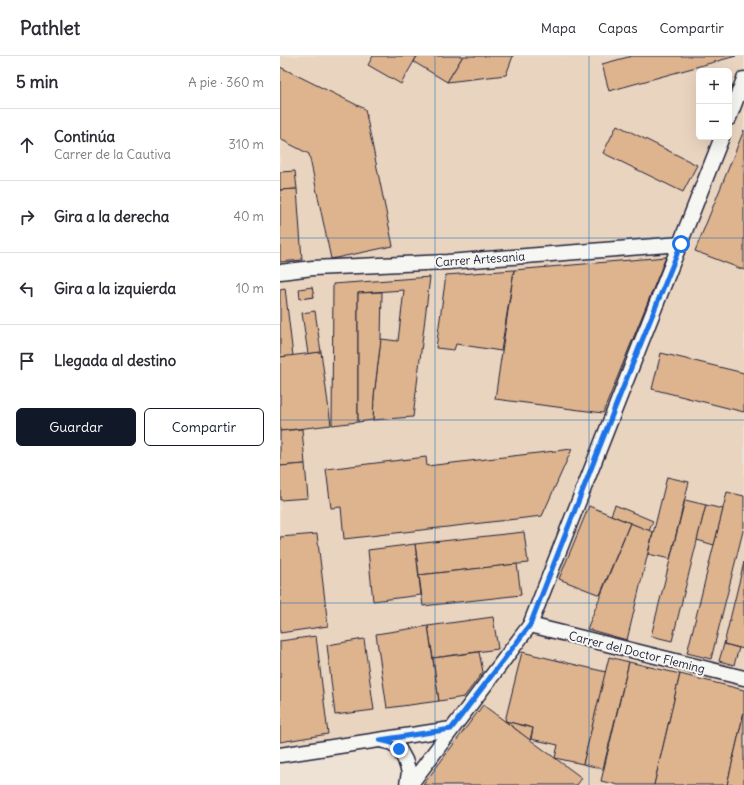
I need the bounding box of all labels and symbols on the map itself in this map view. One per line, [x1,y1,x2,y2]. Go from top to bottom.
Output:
route start [672,235,690,253]
street label: Carrer Artesania [435,248,526,270]
street label: Carrer del Doctor Fleming [567,628,707,676]
route end [390,740,408,758]

